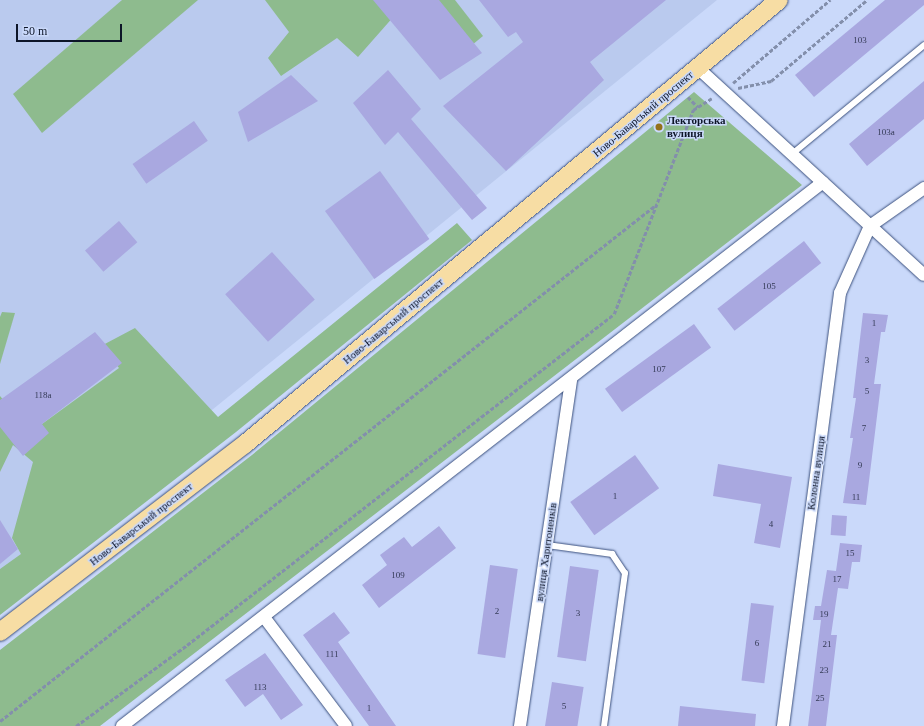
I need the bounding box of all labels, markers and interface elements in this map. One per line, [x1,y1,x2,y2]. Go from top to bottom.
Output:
scale bar [18,16,124,42]
text: 50 m [23,24,47,38]
house number: 103 [853,35,867,45]
street label: Ново-Баварський проспект [590,68,696,160]
place label: Лекторська вулиця [667,114,726,140]
marker: Лекторська вулиця [654,122,664,132]
house number: 103а [877,127,895,137]
street label: Ново-Баварський проспект [340,275,446,367]
house number: 105 [762,281,776,291]
house number: 1 [872,318,876,328]
house number: 3 [865,355,869,365]
house number: 107 [652,364,666,374]
house number: 5 [865,386,869,396]
house number: 118а [34,390,52,400]
house number: 7 [862,423,866,433]
street label: Колонна вулиця [804,435,828,511]
house number: 9 [858,460,862,470]
street label: Ново-Баварський проспект [87,480,195,568]
house number: 1 [613,491,617,501]
house number: 11 [852,492,860,502]
street label: вулиця Харитоненків [533,502,559,602]
house number: 4 [769,519,773,529]
house number: 15 [846,548,854,558]
house number: 109 [391,570,405,580]
house number: 17 [832,574,842,584]
house number: 2 [495,606,499,616]
house number: 3 [576,608,580,618]
house number: 19 [820,609,828,619]
house number: 6 [755,638,759,648]
house number: 21 [822,639,832,649]
house number: 111 [326,649,338,659]
house number: 23 [820,665,828,675]
house number: 113 [253,682,267,692]
house number: 25 [816,693,824,703]
house number: 5 [562,701,566,711]
house number: 1 [367,703,371,713]

